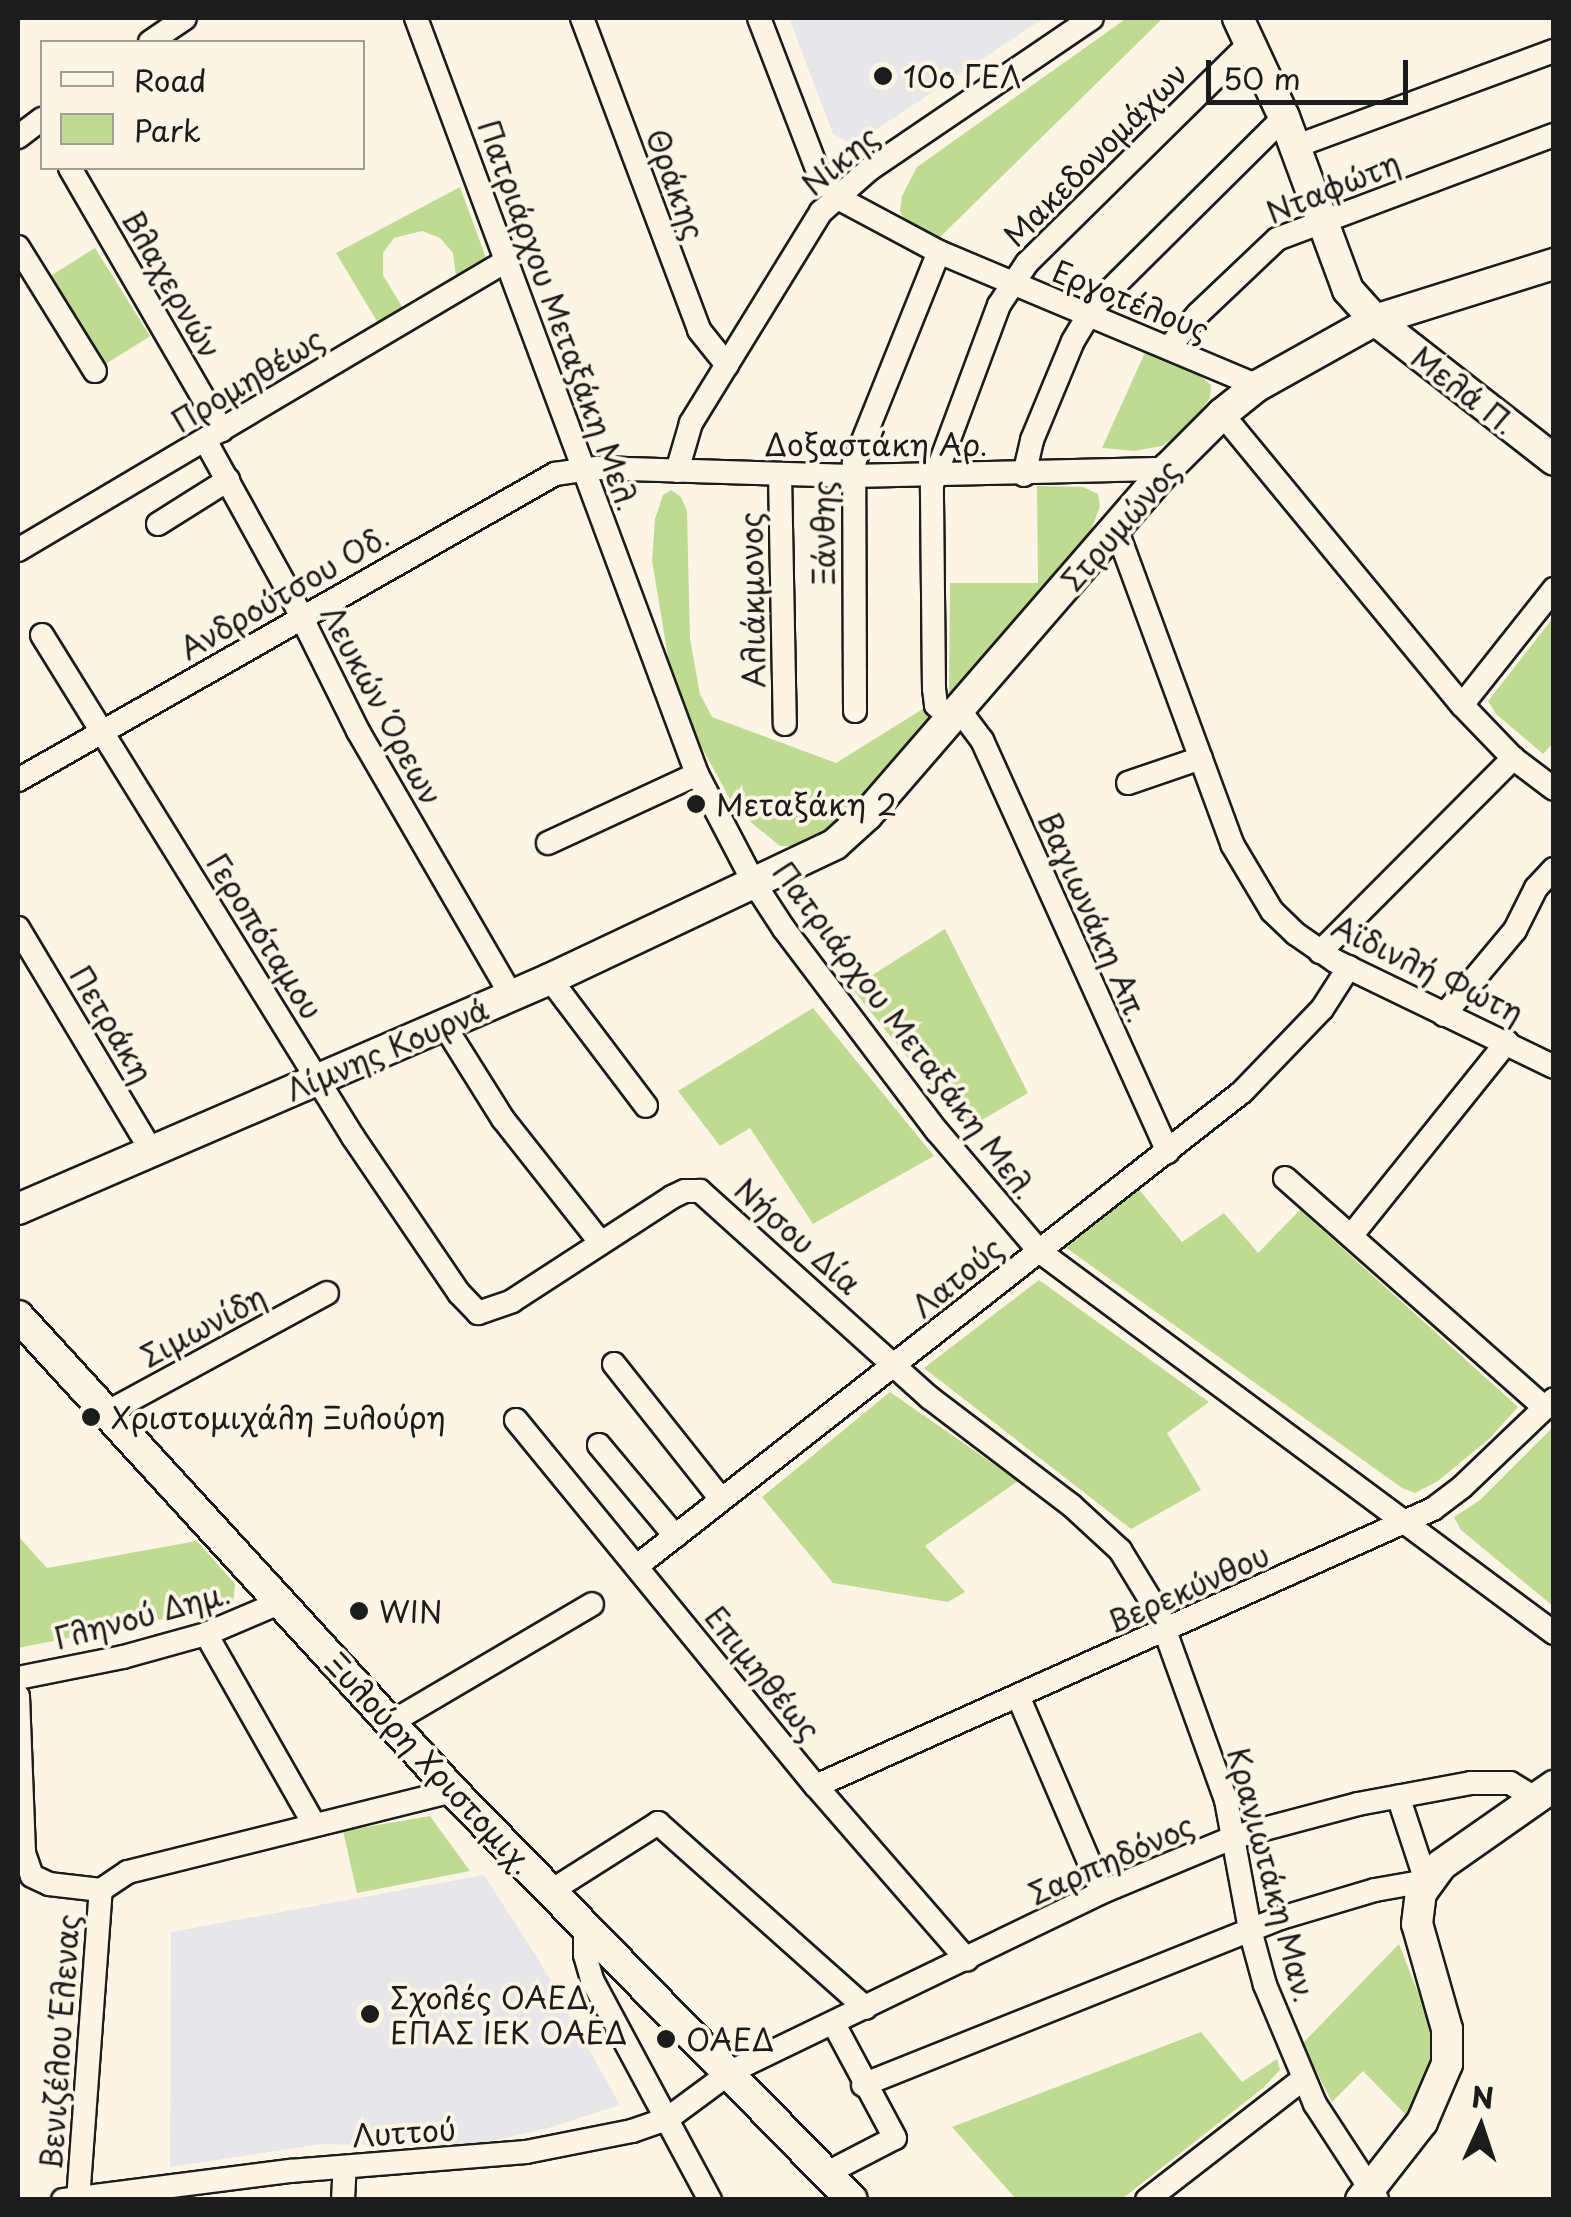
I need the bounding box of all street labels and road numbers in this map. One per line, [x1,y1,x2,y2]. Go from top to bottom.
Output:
street label: Μακεδονομάχων [996,55,1194,253]
street label: Πατριάρχου Μεταξάκη Μελ. [471,114,647,516]
street label: Νίκης [795,118,885,202]
street label: Θράκης [639,124,713,244]
street label: Νταφώτη [1261,144,1405,230]
street label: Βλαχερνών [115,204,229,364]
street label: Εργοτέλους [1048,252,1214,348]
street label: Προμηθέως [164,320,330,440]
street label: Μελά Π. [1405,338,1523,442]
street label: Δοξαστάκη Αρ. [764,426,988,462]
street label: Στρυμώνος [1054,452,1186,598]
street label: Ξάνθης [805,481,841,585]
street label: Αλιάκμονος [732,512,772,688]
street label: Ανδρούτσου Οδ. [174,518,394,666]
street label: Λευκών Όρεων [314,599,450,811]
street label: Βαγιωνάκη Απ. [1031,806,1157,1028]
street label: Γεροπόταμου [200,847,330,1025]
street label: Πατριάρχου Μεταξάκη Μελ. [766,854,1044,1206]
street label: Αϊδινλή Φώτη [1326,907,1530,1031]
street label: Πετράκη [63,959,161,1089]
street label: Λίμνης Κουρνά [280,990,494,1108]
street label: Νήσου Δία [728,1171,868,1301]
street label: Λατούς [905,1230,1009,1324]
street label: Σιμωνίδη [134,1278,272,1374]
street label: Βερεκύνθου [1101,1536,1275,1640]
street label: Γληνού Δημ. [50,1574,234,1656]
street label: Επιμηθέως [698,1599,828,1747]
street label: Ξυλούρη Χριστομιχ. [318,1645,542,1881]
street label: Κρανιωτάκη Μαν. [1221,1743,1323,2007]
street label: Σαρπηδόνος [1023,1807,1199,1911]
street label: Βενιζέλου Έλενας [32,1912,86,2172]
street label: Λυττού [351,2110,457,2154]

